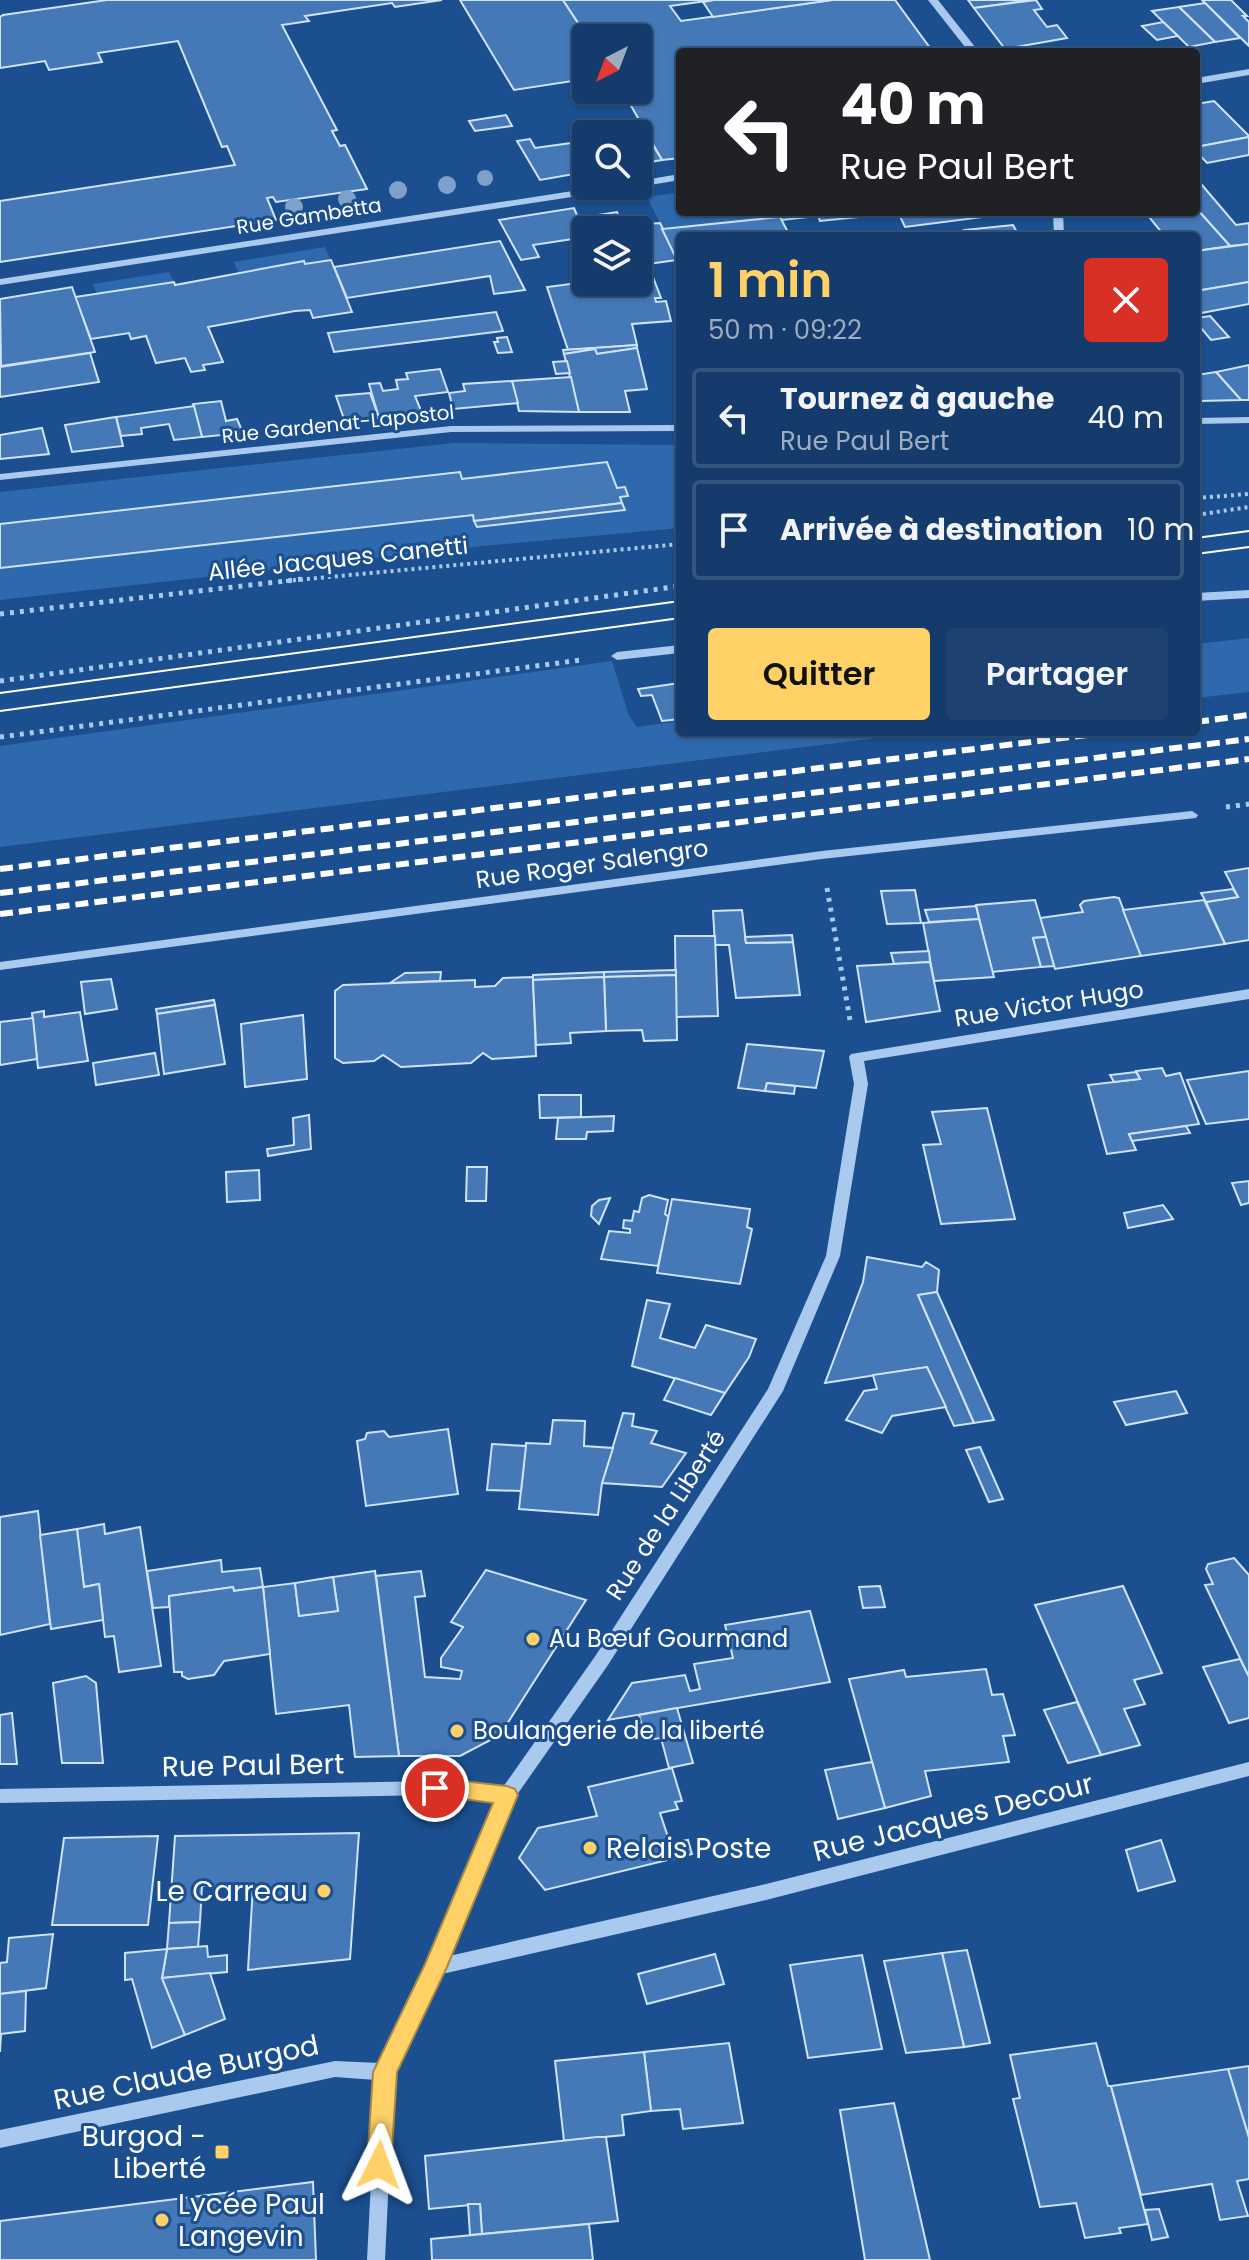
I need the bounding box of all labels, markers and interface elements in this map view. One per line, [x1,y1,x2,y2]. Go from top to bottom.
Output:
north arrow [572,24,652,104]
map controls [572,24,652,296]
text: 40 m [840,65,986,144]
icon: left [708,80,812,184]
button: search [572,120,652,200]
text: Rue Paul Bert [840,141,1074,192]
street label: Rue Gambetta [235,191,383,241]
button: layers [572,216,652,296]
text: 1 min [708,247,832,314]
button: close [1084,258,1168,342]
text: 50 m · 09:22 [708,312,862,348]
text: Tournez à gauche [780,377,1054,420]
icon: left [712,396,756,440]
text: 40 m [1087,396,1164,439]
street label: Rue Gardenat-Lapostol [220,398,456,450]
text: Rue Paul Bert [780,423,949,459]
icon: arrive [712,508,756,552]
text: Arrivée à destination [780,508,1103,551]
text: 10 m [1127,508,1194,551]
street label: Allée Jacques Canetti [206,528,470,589]
button: Quitter [708,628,930,720]
button: Partager [946,628,1168,720]
street label: Rue Roger Salengro [473,831,710,896]
street label: Rue Victor Hugo [952,972,1146,1035]
street label: Rue de la Liberté [598,1423,733,1606]
place label: Au Bœuf Gourmand [549,1622,788,1655]
marker: Au Bœuf Gourmand [524,1630,542,1648]
place label: Boulangerie de la liberté [473,1714,765,1747]
marker: Boulangerie de la liberté [448,1722,466,1740]
street label: Rue Paul Bert [161,1744,345,1787]
pin [401,1754,469,1822]
street label: Rue Jacques Decour [809,1764,1097,1871]
icon: arrive [413,1766,457,1810]
place label: Relais Poste [606,1829,771,1868]
marker: Relais Poste [581,1839,599,1857]
place label: Le Carreau [155,1872,308,1911]
marker: Le Carreau [315,1882,333,1900]
street label: Rue Claude Burgod [50,2025,322,2120]
place label: Burgod - Liberté [82,2117,206,2188]
position arrow [337,2123,421,2207]
marker: Burgod - Liberté [213,2143,231,2161]
place label: Lycée Paul Langevin [178,2185,325,2256]
marker: Lycée Paul Langevin [153,2211,171,2229]

